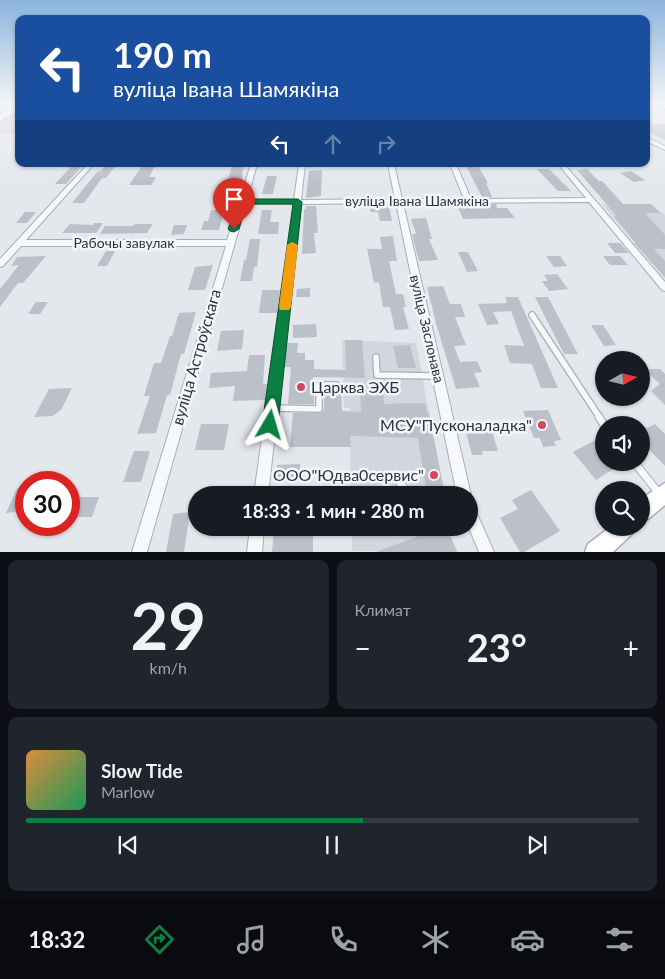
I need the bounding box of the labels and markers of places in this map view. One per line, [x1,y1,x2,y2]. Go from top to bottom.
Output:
pin [213,178,255,229]
place label: Царква ЭХБ [311,377,399,396]
marker: Царква ЭХБ [295,381,307,393]
place label: МСУ"Пусконаладка" [380,415,532,434]
marker: МСУ"Пусконаладка" [536,419,548,431]
place label: ООО"Юдва0сервис" [273,465,424,484]
marker: ООО"Юдва0сервис" [428,469,440,481]

